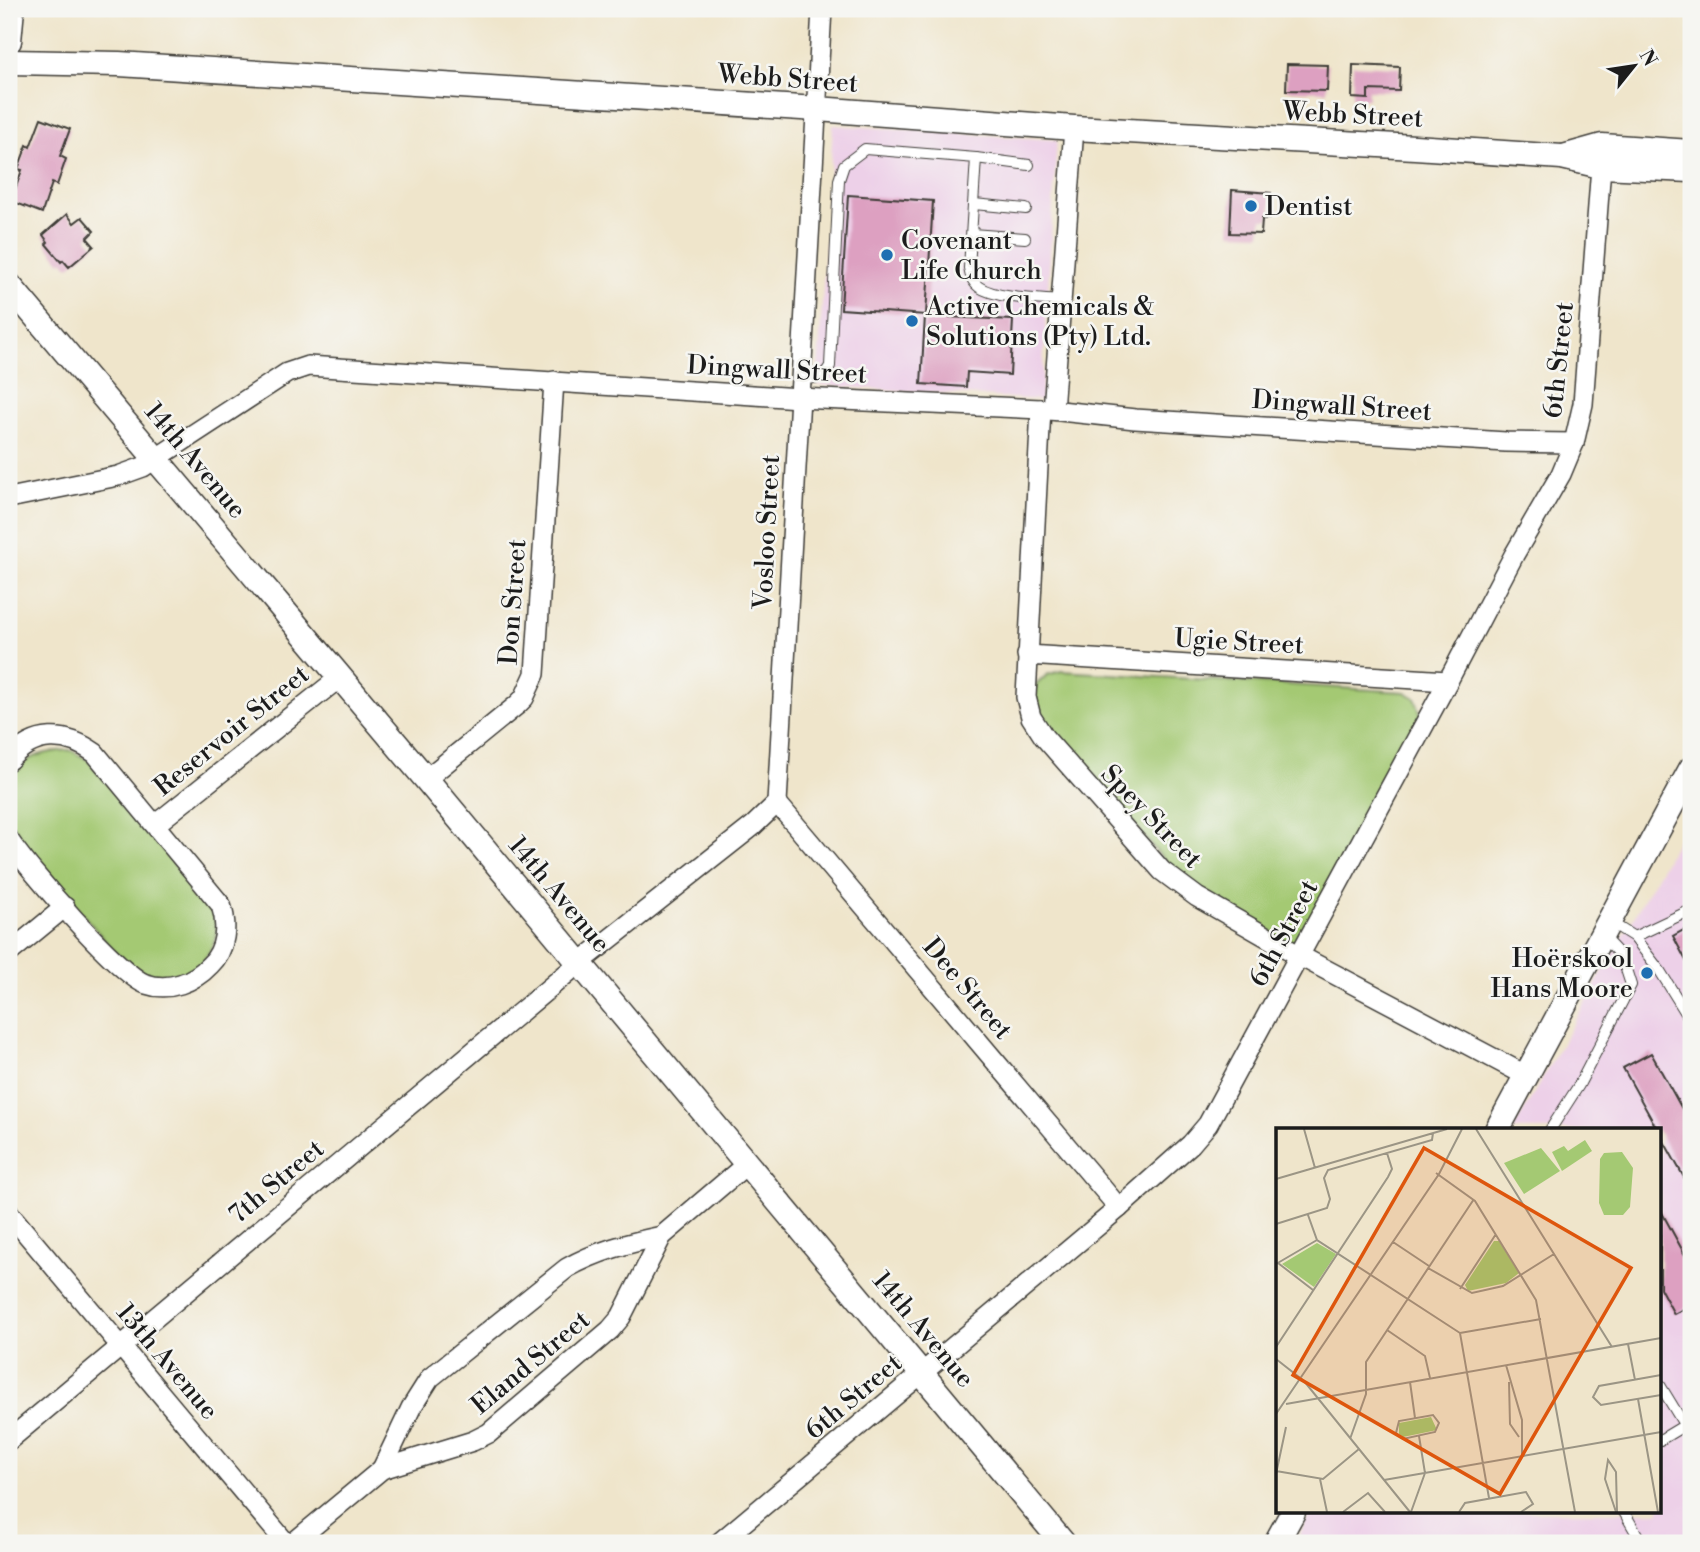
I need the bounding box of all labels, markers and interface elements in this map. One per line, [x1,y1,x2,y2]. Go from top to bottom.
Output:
north arrow [1598,32,1668,102]
text: N [1634,45,1662,71]
street label: Webb Street [716,58,859,100]
street label: Webb Street [1281,95,1424,135]
place label: Dentist [1265,191,1352,223]
marker: Dentist [1243,198,1259,214]
place label: Covenant Life Church [901,225,1042,287]
marker: Covenant Life Church [879,247,895,263]
place label: Active Chemicals & Solutions (Pty) Ltd. [925,291,1155,353]
street label: 6th Street [1537,300,1581,420]
marker: Active Chemicals & Solutions (Pty) Ltd. [904,313,920,329]
street label: Dingwall Street [686,349,868,391]
street label: Dingwall Street [1251,384,1433,428]
street label: 14th Avenue [137,396,253,525]
street label: Vosloo Street [747,454,787,611]
street label: Don Street [493,538,533,666]
street label: Ugie Street [1173,623,1305,661]
street label: Reservoir Street [148,658,316,803]
street label: Spey Street [1094,758,1208,875]
street label: 14th Avenue [501,830,617,959]
street label: 6th Street [1242,874,1325,993]
street label: Dee Street [916,931,1019,1046]
place label: Hoërskool Hans Moore [1490,943,1633,1005]
marker: Hoërskool Hans Moore [1639,965,1655,981]
inset map [1276,1128,1662,1514]
street label: 7th Street [223,1133,331,1231]
street label: 14th Avenue [865,1265,981,1394]
street label: 13th Avenue [109,1297,225,1426]
street label: Eland Street [465,1304,596,1422]
street label: 6th Street [799,1347,909,1447]

